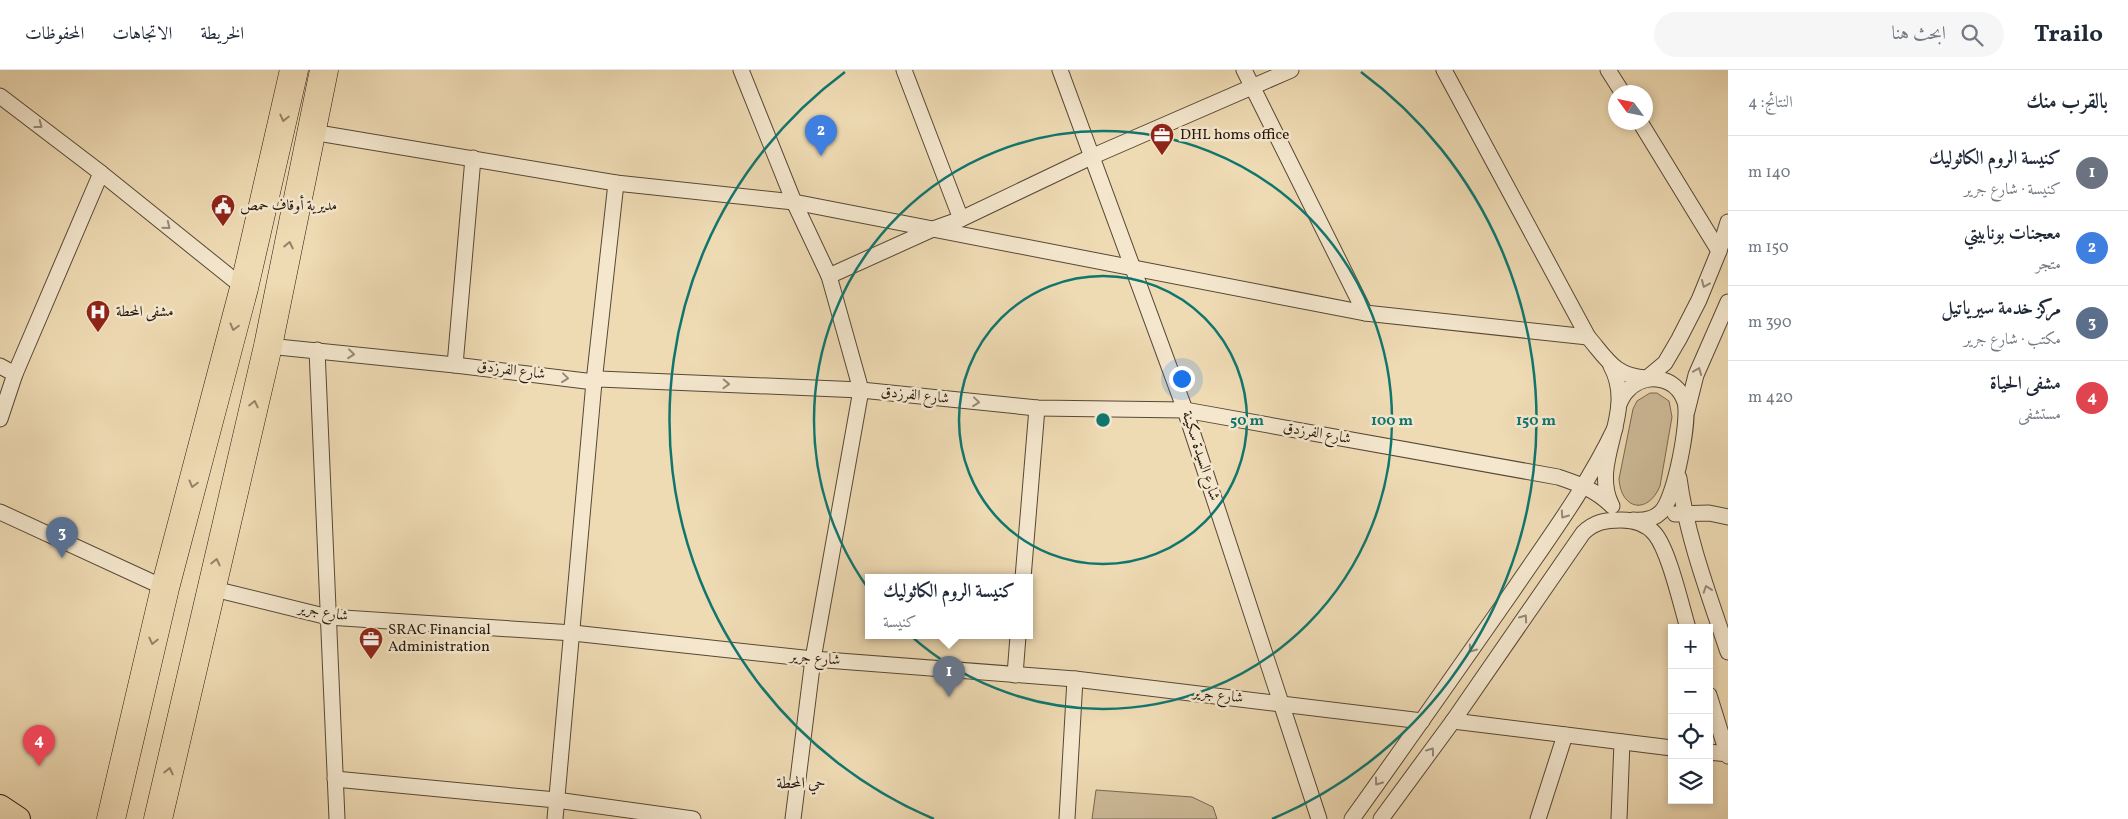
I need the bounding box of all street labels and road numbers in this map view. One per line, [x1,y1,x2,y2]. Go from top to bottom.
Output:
street label: شارع الفرزدق [475,356,546,387]
street label: شارع الفرزدق [880,382,950,411]
street label: شارع السيدة سكينة [1175,409,1224,504]
street label: شارع الفرزدق [1281,418,1353,451]
street label: شارع جرير [294,598,350,629]
street label: شارع جرير [787,646,841,673]
street label: شارع جرير [1190,682,1244,710]

